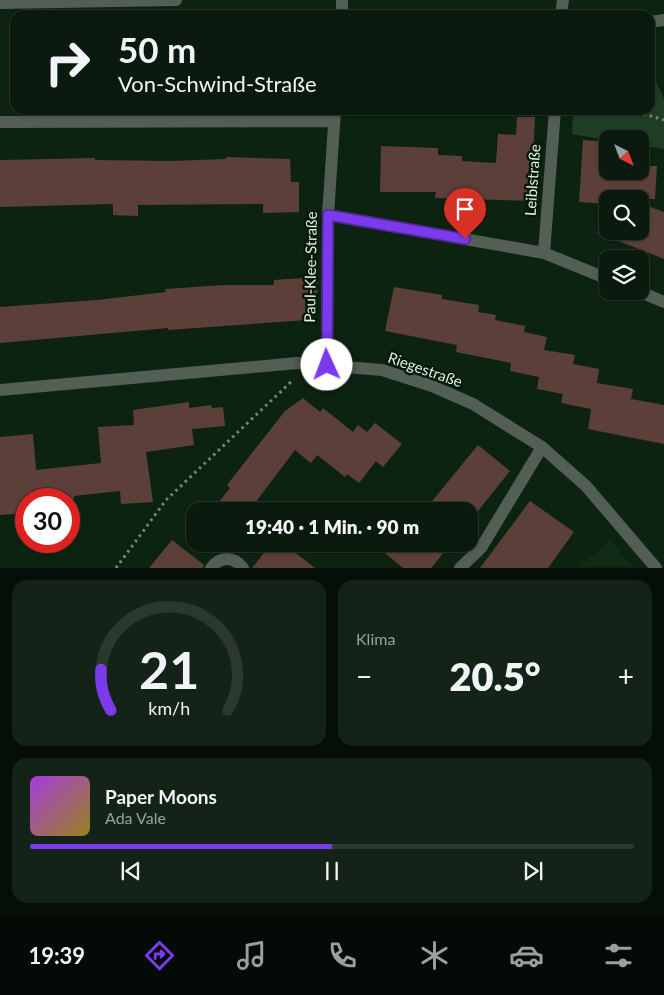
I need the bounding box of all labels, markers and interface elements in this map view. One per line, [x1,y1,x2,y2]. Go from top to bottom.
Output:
text: 50 m [118,28,196,70]
icon: right [35,30,100,95]
text: Von-Schwind-Straße [118,70,317,97]
north arrow [599,130,649,180]
map controls [599,130,649,300]
street label: Leiblstraße [521,143,543,216]
pin [444,188,486,239]
button: search [599,190,649,240]
icon: arrive [451,195,479,223]
street label: Paul-Klee-Straße [300,211,320,323]
button: layers [599,250,649,300]
position arrow [300,338,352,390]
street label: Riegestraße [386,348,465,390]
speed limit sign: 30 [15,488,80,553]
text: 19:40 · 1 Min. · 90 m [245,515,419,538]
text: Klima [356,629,395,648]
text: 21 [139,638,199,700]
text: 20.5° [449,653,541,699]
text: − [356,659,372,693]
text: + [618,659,634,693]
text: km/h [148,697,190,719]
text: Paper Moons [105,785,217,808]
text: Ada Vale [105,808,166,827]
icon: previous [117,857,145,885]
icon: pause [318,857,346,885]
icon: next [519,857,547,885]
icon: directions [142,938,177,973]
icon: music [234,938,269,973]
icon: phone [325,938,360,973]
icon: climate [417,938,452,973]
icon: car [509,938,544,973]
icon: filters [601,938,636,973]
text: 19:39 [28,942,85,969]

